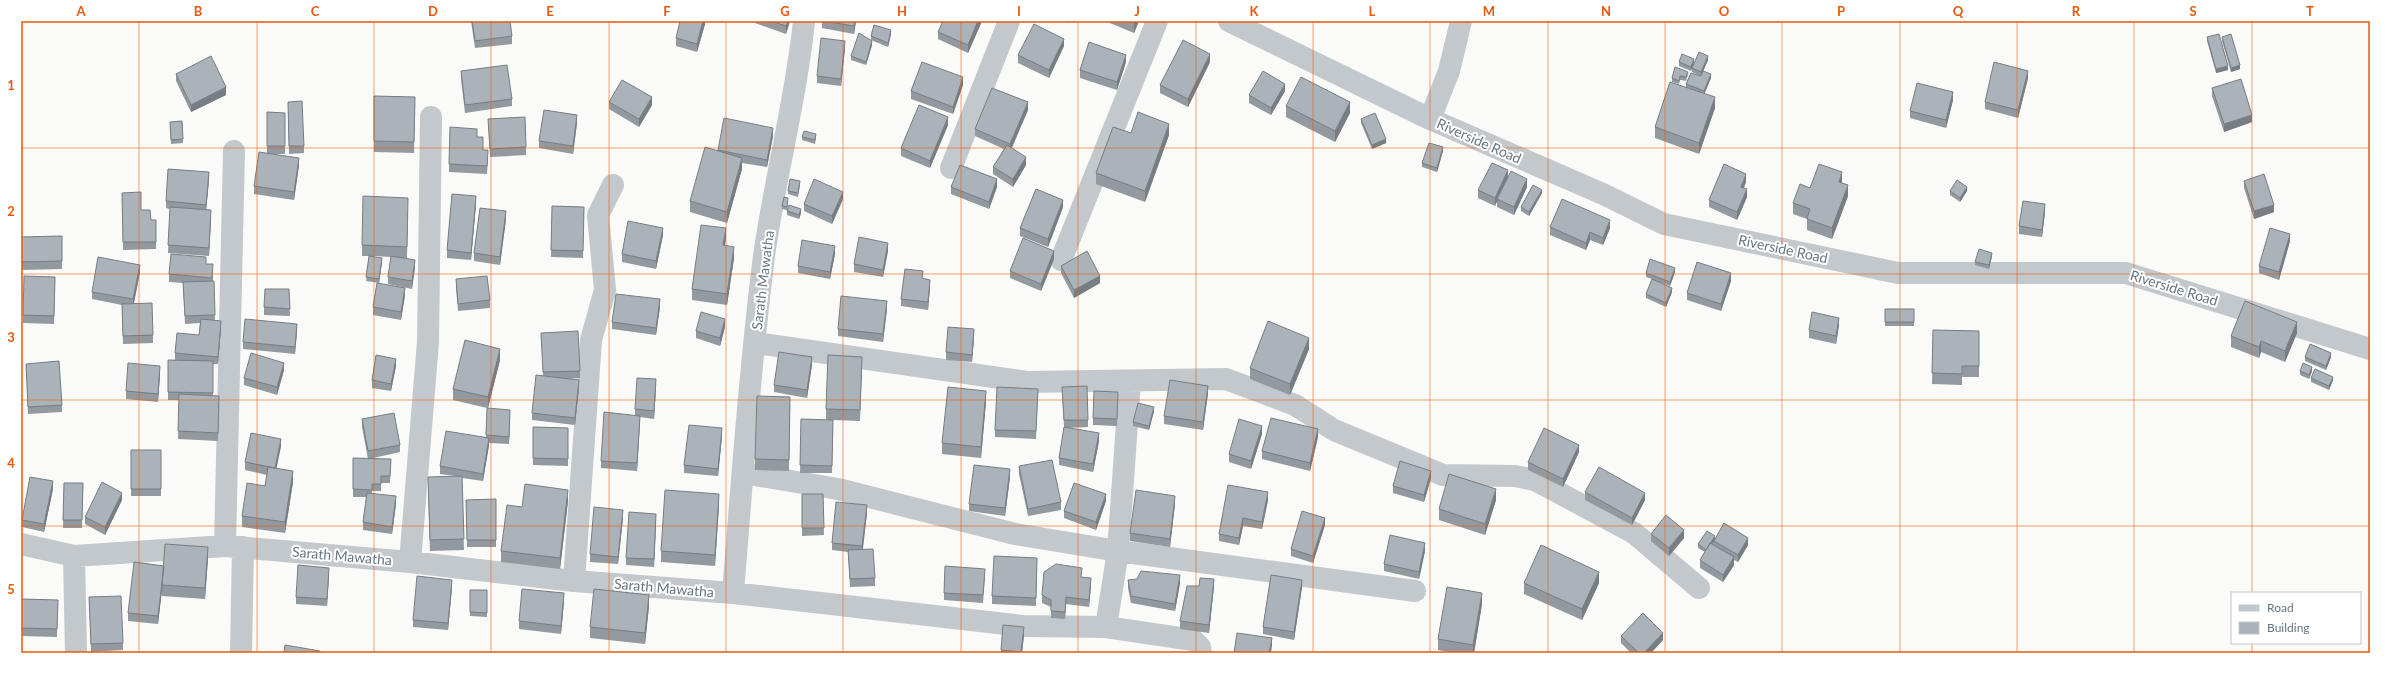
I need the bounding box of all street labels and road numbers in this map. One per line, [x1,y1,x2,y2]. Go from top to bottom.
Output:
street label: Riverside Road [1434,114,1524,167]
street label: Sarath Mawatha [748,229,777,331]
street label: Riverside Road [1737,231,1829,266]
street label: Riverside Road [2128,266,2220,309]
street label: Sarath Mawatha [291,543,393,568]
street label: Sarath Mawatha [613,575,715,600]

